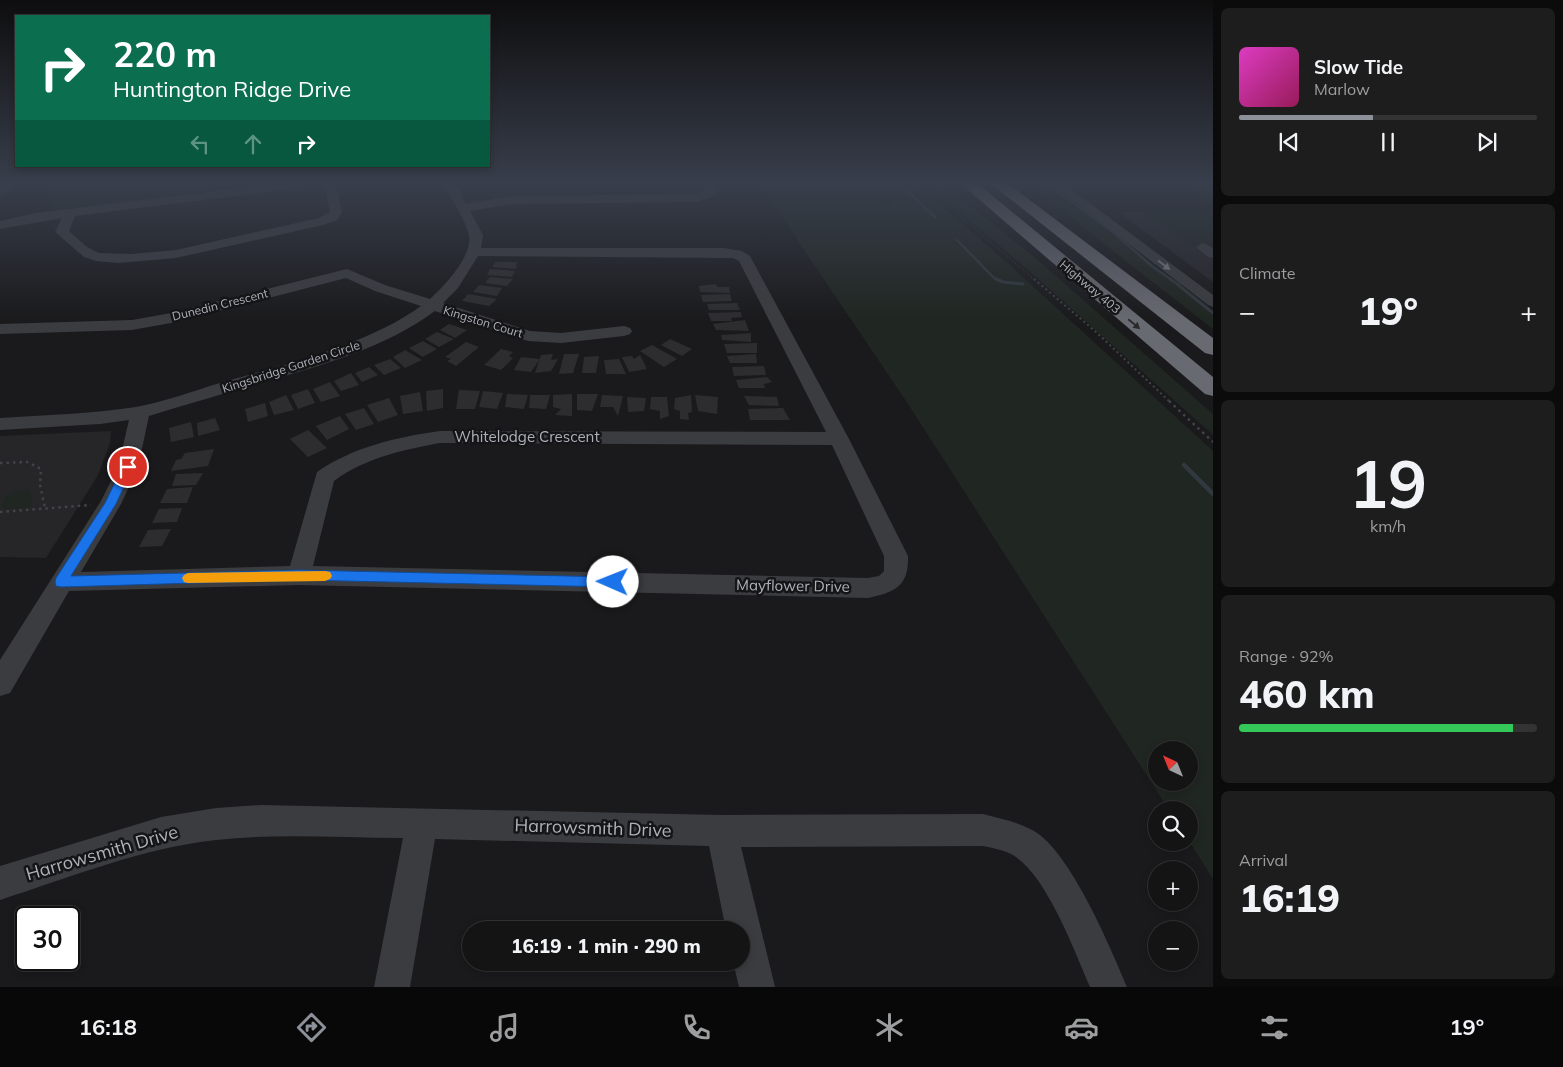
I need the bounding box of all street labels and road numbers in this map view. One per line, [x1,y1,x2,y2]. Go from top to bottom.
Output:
street label: Highway 403 [1057,257,1124,316]
street label: Dunedin Crescent [170,285,269,324]
street label: Kingston Court [442,302,525,341]
street label: Kingsbridge Garden Circle [220,337,362,396]
street label: Whitelodge Crescent [454,427,600,446]
street label: Mayflower Drive [736,575,850,596]
street label: Harrowsmith Drive [514,813,672,842]
street label: Harrowsmith Drive [23,820,181,885]

